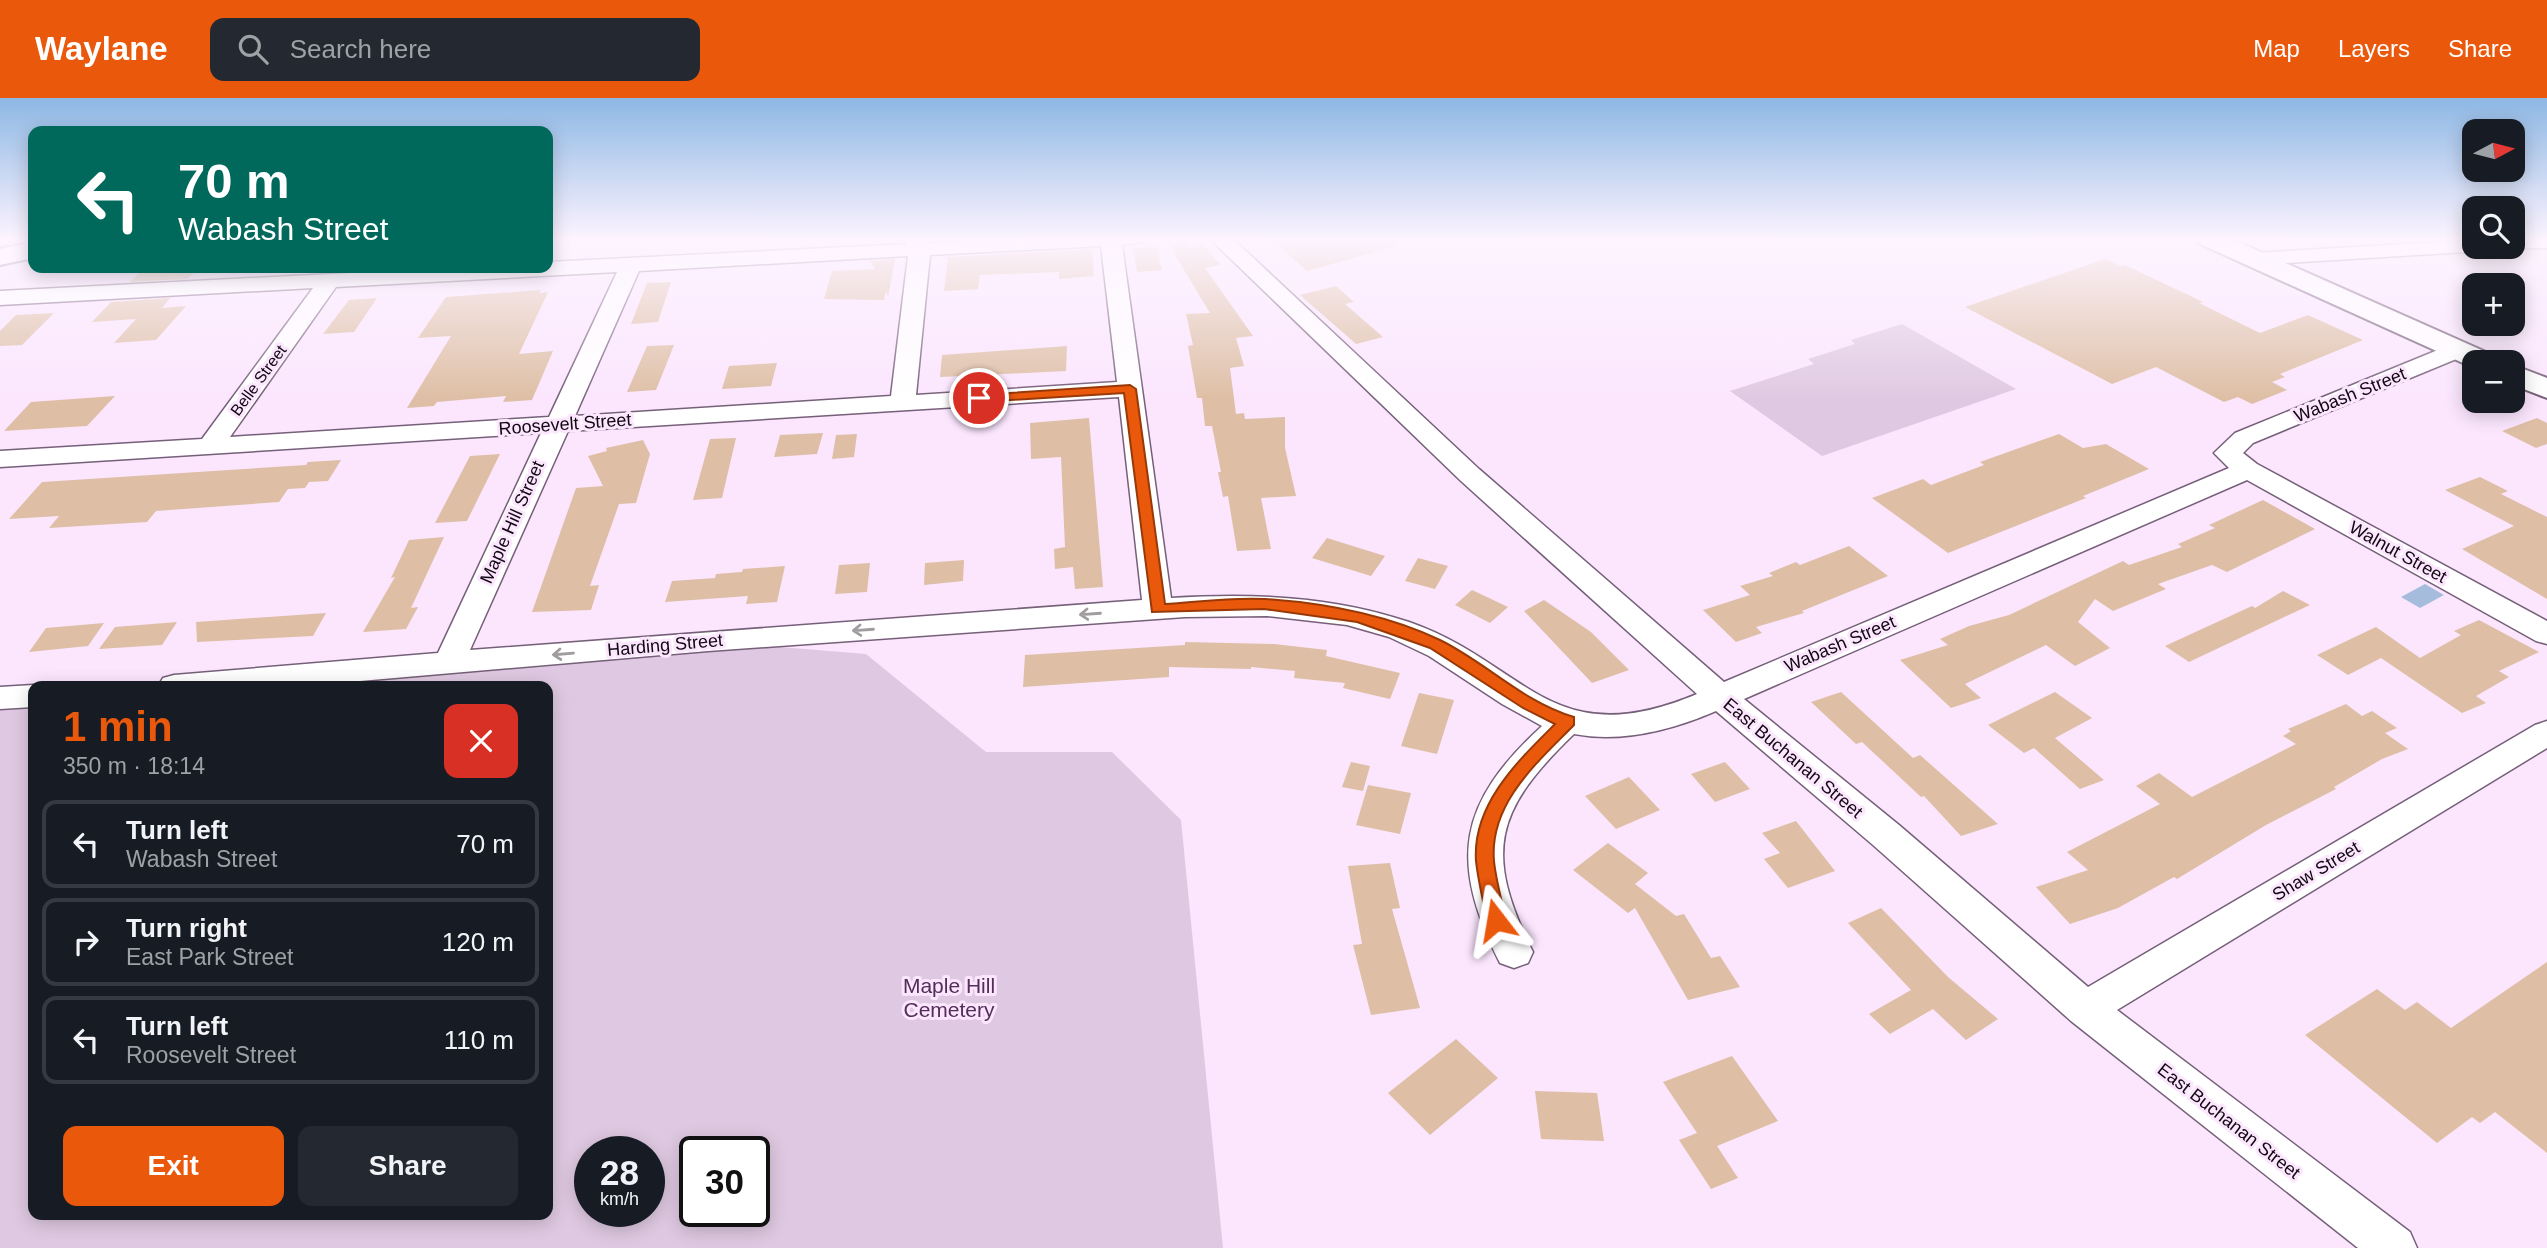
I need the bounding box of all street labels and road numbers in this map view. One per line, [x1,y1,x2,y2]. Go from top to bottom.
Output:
street label: Belle Street [227,341,290,419]
street label: Wabash Street [2291,364,2409,426]
street label: Roosevelt Street [498,409,632,439]
street label: Maple Hill Street [476,458,548,586]
street label: Walnut Street [2346,517,2450,587]
street label: Wabash Street [1782,612,1898,676]
street label: Harding Street [606,630,724,660]
street label: East Buchanan Street [1719,694,1867,822]
street label: Shaw Street [2269,837,2363,905]
street label: East Buchanan Street [2154,1059,2304,1183]

